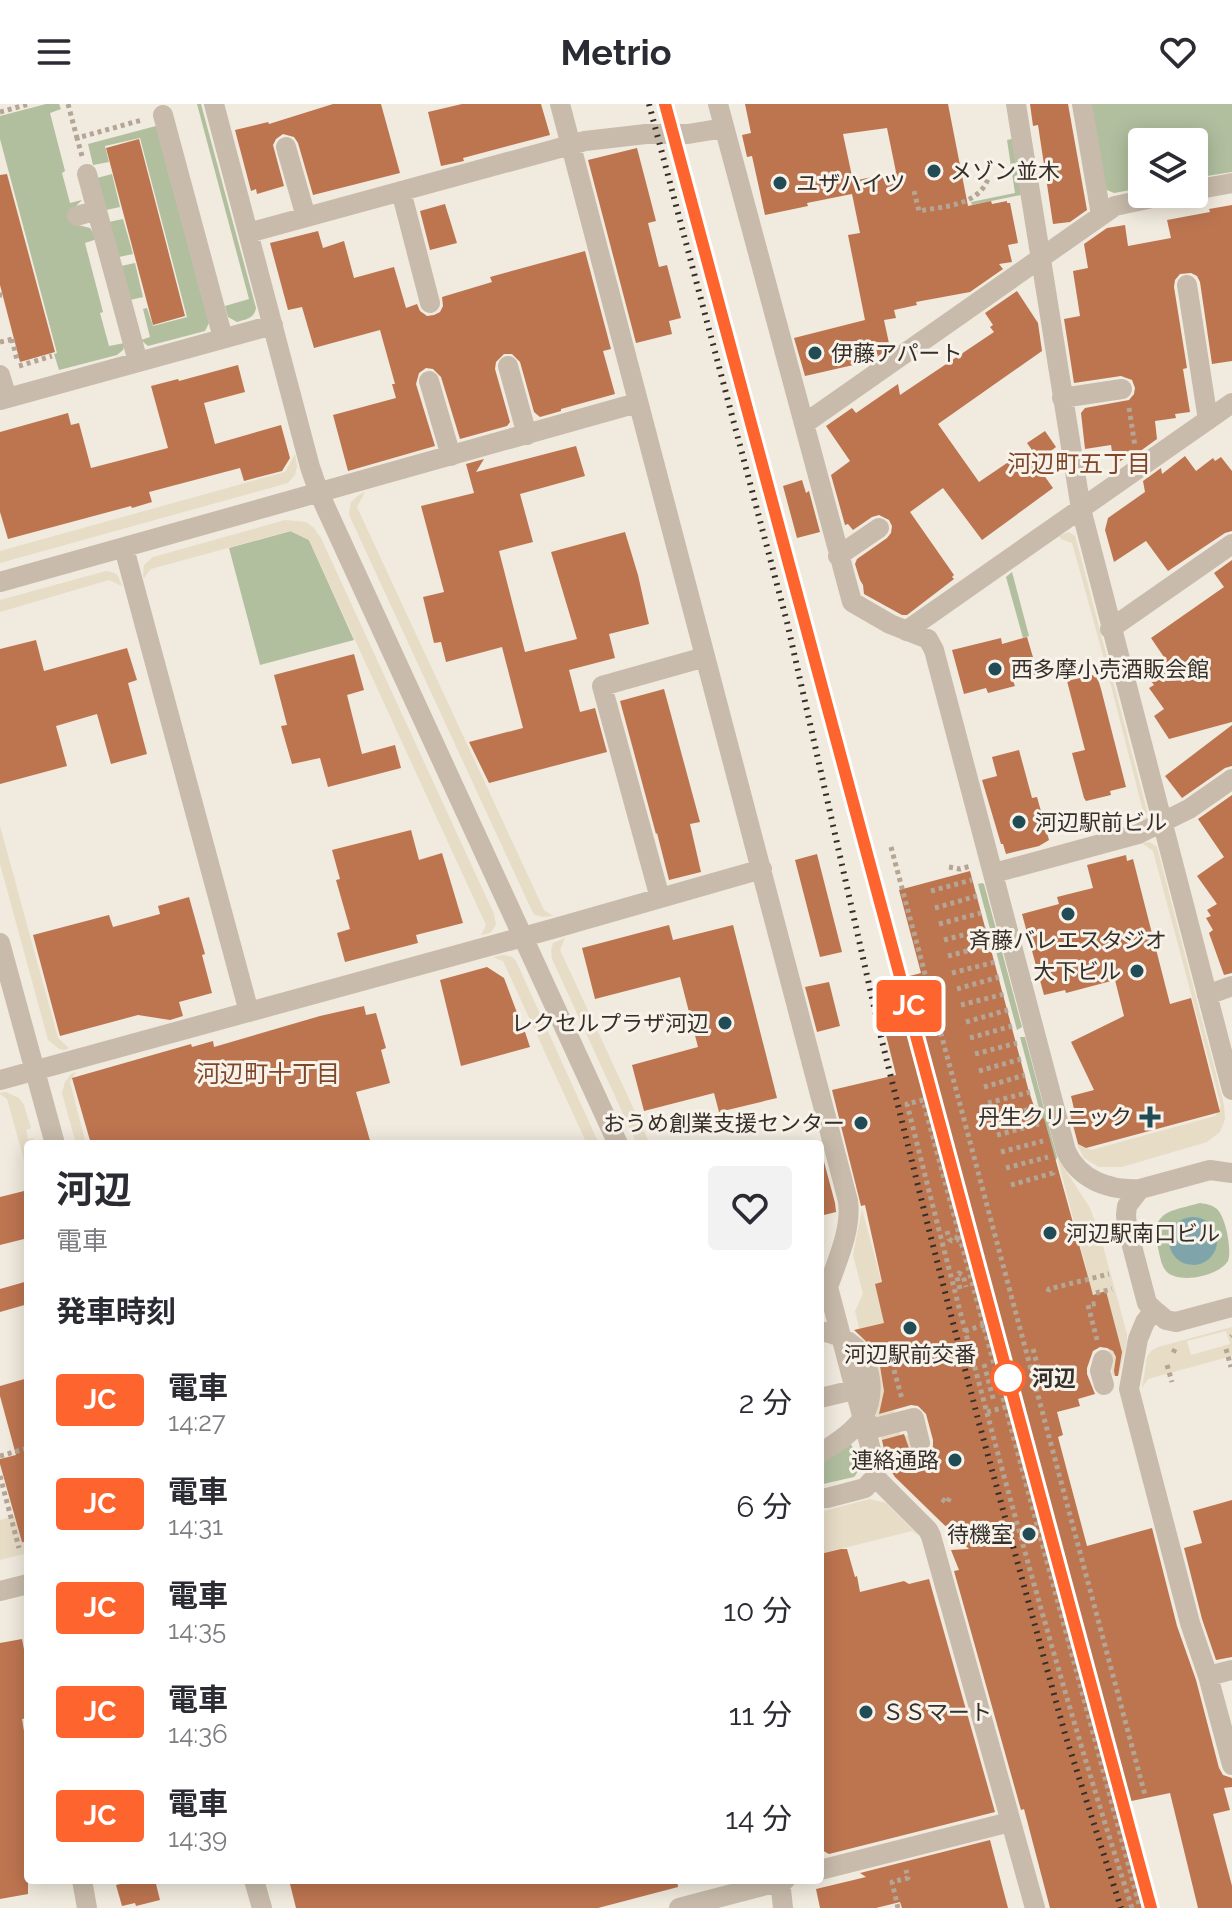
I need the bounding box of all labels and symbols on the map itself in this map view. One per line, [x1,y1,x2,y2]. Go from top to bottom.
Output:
place label: メゾン並木 [950,158,1060,184]
marker: メゾン並木 [925,162,943,180]
place label: ユザハイツ [796,170,906,196]
marker: ユザハイツ [771,174,789,192]
place label: 伊藤アパート [831,340,963,366]
marker: 伊藤アパート [806,344,824,362]
district label: 河辺町五丁目 [1007,449,1151,478]
place label: 西多摩小売酒販会館 [1011,656,1209,682]
marker: 西多摩小売酒販会館 [986,660,1004,678]
place label: 河辺駅前ビル [1035,809,1167,835]
marker: 河辺駅前ビル [1010,813,1028,831]
marker: 斉藤バレエスタジオ [1059,905,1077,923]
place label: 斉藤バレエスタジオ [969,927,1167,953]
place label: 大下ビル [1033,958,1121,984]
marker: 大下ビル [1128,962,1146,980]
line badge: JC [873,980,945,1032]
place label: レクセルプラザ河辺 [511,1010,709,1036]
marker: レクセルプラザ河辺 [716,1014,734,1032]
district label: 河辺町十丁目 [196,1059,340,1088]
place label: 丹生クリニック [978,1104,1132,1130]
marker: 丹生クリニック [1139,1106,1161,1128]
place label: おうめ創業支援センター [603,1110,845,1136]
marker: おうめ創業支援センター [852,1114,870,1132]
place label: 河辺駅南口ビル [1066,1220,1220,1246]
marker: 河辺駅南口ビル [1041,1224,1059,1242]
marker: 河辺駅前交番 [901,1319,919,1337]
place label: 河辺駅前交番 [844,1341,976,1367]
marker: 河辺 [991,1361,1025,1395]
place label: 河辺 [1032,1365,1076,1391]
place label: 連絡通路 [851,1447,939,1473]
marker: 連絡通路 [946,1451,964,1469]
place label: 待機室 [947,1521,1013,1547]
marker: 待機室 [1020,1525,1038,1543]
place label: ＳＳマート [882,1699,992,1725]
marker: ＳＳマート [857,1703,875,1721]

